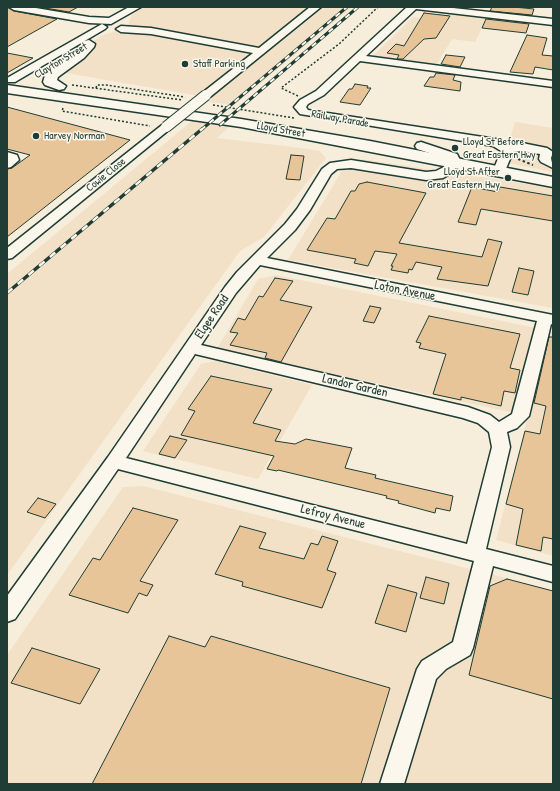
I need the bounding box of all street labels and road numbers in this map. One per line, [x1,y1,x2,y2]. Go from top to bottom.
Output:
street label: Clayton Street [32,40,90,82]
street label: Railway Parade [310,107,370,131]
street label: Lloyd Street [256,119,306,141]
street label: Cowie Close [84,155,128,195]
street label: Loton Avenue [373,277,437,305]
street label: Elgee Road [192,292,232,342]
street label: Landor Garden [321,371,389,401]
street label: Lefroy Avenue [299,501,367,533]

